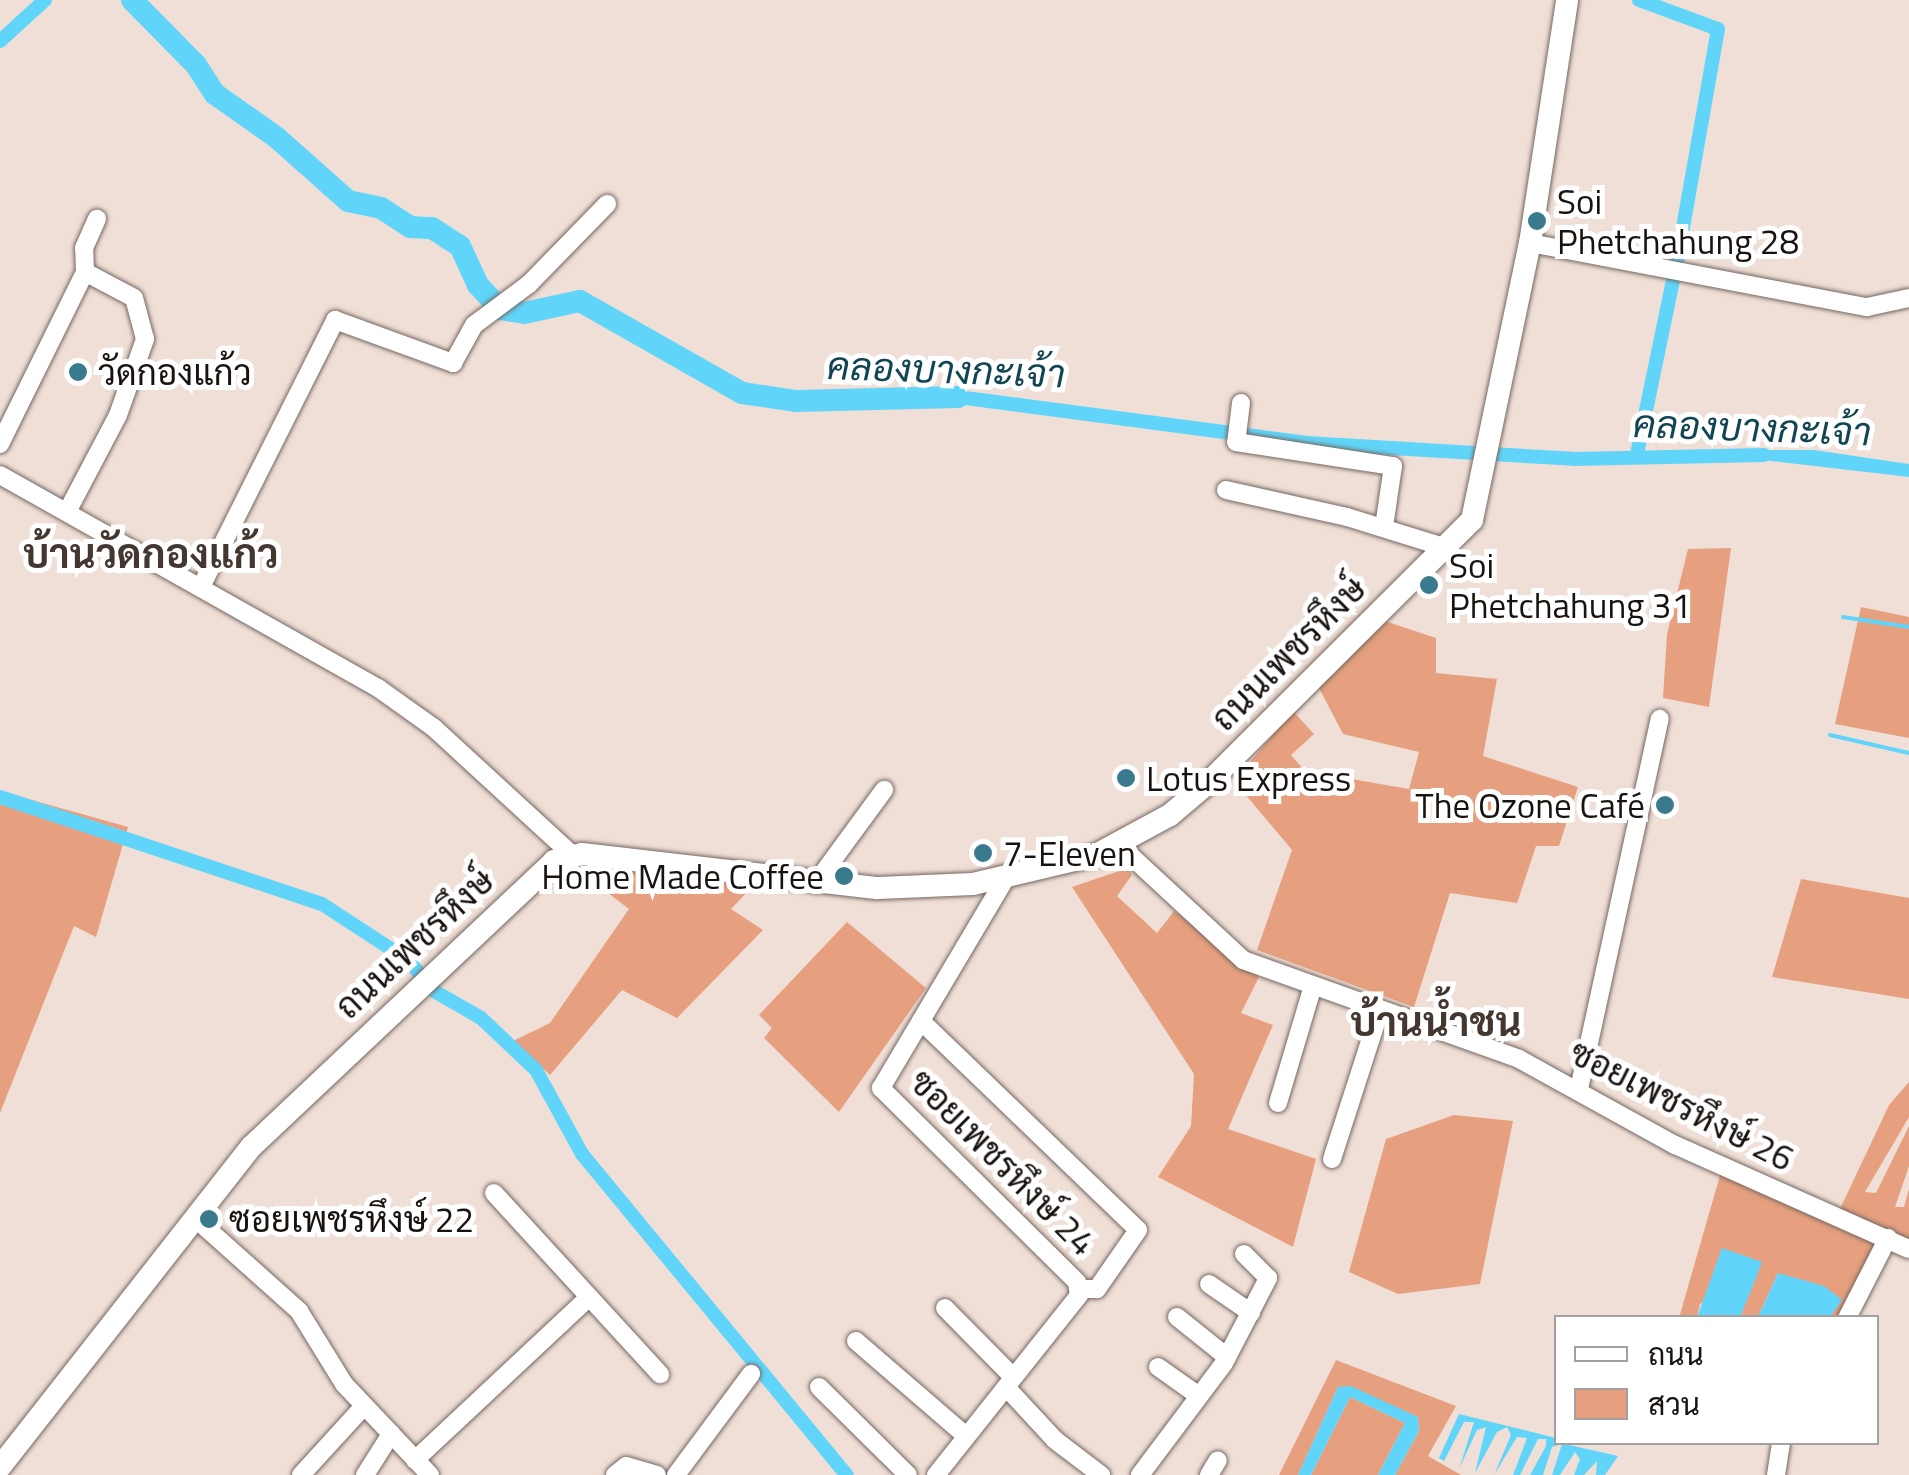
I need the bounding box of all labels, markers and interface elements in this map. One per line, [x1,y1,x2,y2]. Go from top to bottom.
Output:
place label: Soi Phetchahung 28 [1557,180,1799,262]
marker: Soi Phetchahung 28 [1526,210,1548,232]
water label: คลองบางกะเจ้า [826,343,1066,397]
place label: วัดกองแก้ว [98,351,252,393]
marker: วัดกองแก้ว [67,361,89,383]
water label: คลองบางกะเจ้า [1632,401,1872,455]
district label: บ้านวัดกองแก้ว [23,530,279,578]
place label: Soi Phetchahung 31 [1449,544,1691,626]
street label: ถนนเพชรหึงษ์ [1202,567,1374,739]
marker: Soi Phetchahung 31 [1418,574,1440,596]
place label: Lotus Express [1146,757,1351,799]
marker: Lotus Express [1115,767,1137,789]
place label: The Ozone Café [1415,784,1645,826]
marker: The Ozone Café [1654,794,1676,816]
place label: 7-Eleven [1003,832,1136,874]
marker: 7-Eleven [972,842,994,864]
place label: Home Made Coffee [541,855,824,897]
street label: ถนนเพชรหึงษ์ [326,859,502,1027]
marker: Home Made Coffee [833,865,855,887]
district label: บ้านน้ำชน [1351,998,1521,1046]
street label: ซอยเพชรหึงษ์ 26 [1563,1031,1801,1179]
street label: ซอยเพชรหึงษ์ 24 [902,1061,1104,1263]
place label: ซอยเพชรหึงษ์ 22 [229,1198,474,1240]
marker: ซอยเพชรหึงษ์ 22 [198,1208,220,1230]
legend [1554,1315,1879,1445]
text: ถนน [1648,1331,1704,1377]
text: สวน [1648,1381,1700,1427]

